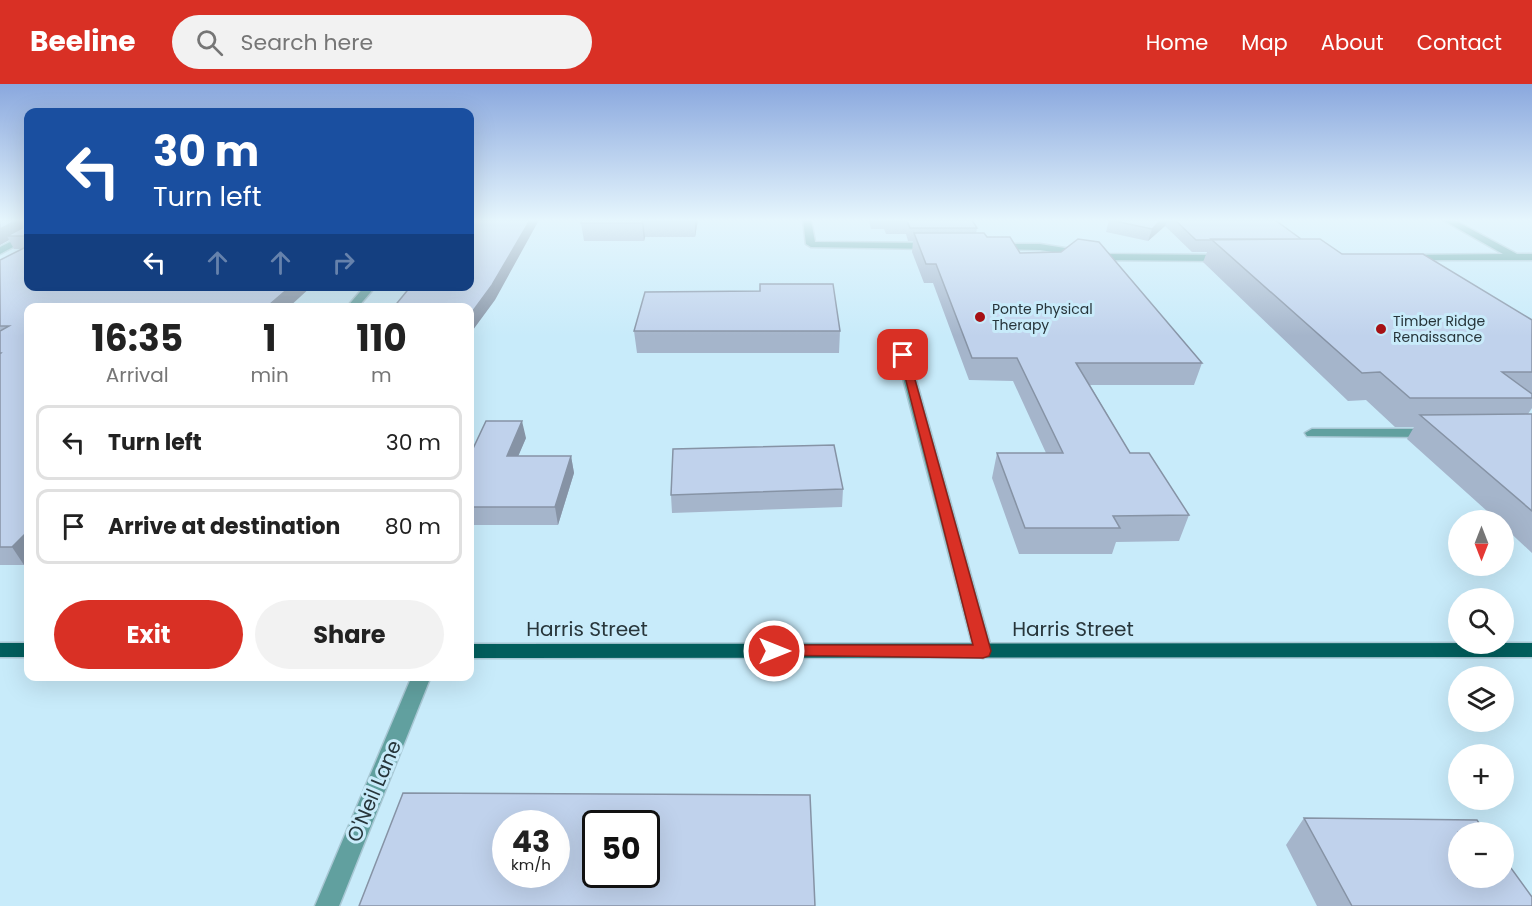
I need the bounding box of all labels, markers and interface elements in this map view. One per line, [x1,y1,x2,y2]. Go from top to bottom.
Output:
search box [172,15,592,69]
text: Beeline [30,22,136,61]
icon: search [193,26,226,59]
text: Search here [241,27,373,58]
text: Home [1146,28,1208,57]
text: Map [1241,28,1288,57]
text: About [1321,28,1384,57]
text: Contact [1417,28,1502,57]
text: 30 m [153,122,259,181]
icon: left [54,132,132,210]
text: Turn left [153,178,262,215]
icon: left [138,246,171,279]
icon: ahead [201,246,234,279]
icon: ahead [264,246,297,279]
icon: right [327,246,360,279]
place label: Ponte Physical Therapy [992,299,1093,335]
marker: Ponte Physical Therapy [973,310,987,324]
place label: Timber Ridge Renaissance [1393,311,1485,347]
text: 16:35 [91,313,183,364]
text: 1 [263,313,276,364]
text: 110 [356,313,407,364]
marker: Timber Ridge Renaissance [1374,322,1388,336]
pin [877,329,928,380]
icon: arrive [886,338,919,371]
text: Arrival [106,361,169,389]
text: min [251,361,289,389]
text: m [371,361,392,389]
icon: left [57,426,90,459]
text: Turn left [108,427,202,458]
text: 30 m [386,427,441,458]
icon: arrive [57,510,90,543]
north arrow [1448,510,1514,576]
map controls [1448,510,1514,888]
text: Arrive at destination [108,511,340,542]
text: 80 m [385,511,441,542]
button: search [1448,588,1514,654]
button: Exit [54,600,243,669]
button: Share [255,600,444,669]
street label: Harris Street [526,615,648,643]
street label: Harris Street [1012,615,1134,643]
position arrow [742,619,806,683]
button: layers [1448,666,1514,732]
street label: O'Neil Lane [340,736,408,846]
button: + [1448,744,1514,810]
speed limit sign: 50 [582,810,660,888]
text: 43 [512,820,550,863]
button: − [1448,822,1514,888]
text: km/h [511,854,551,875]

